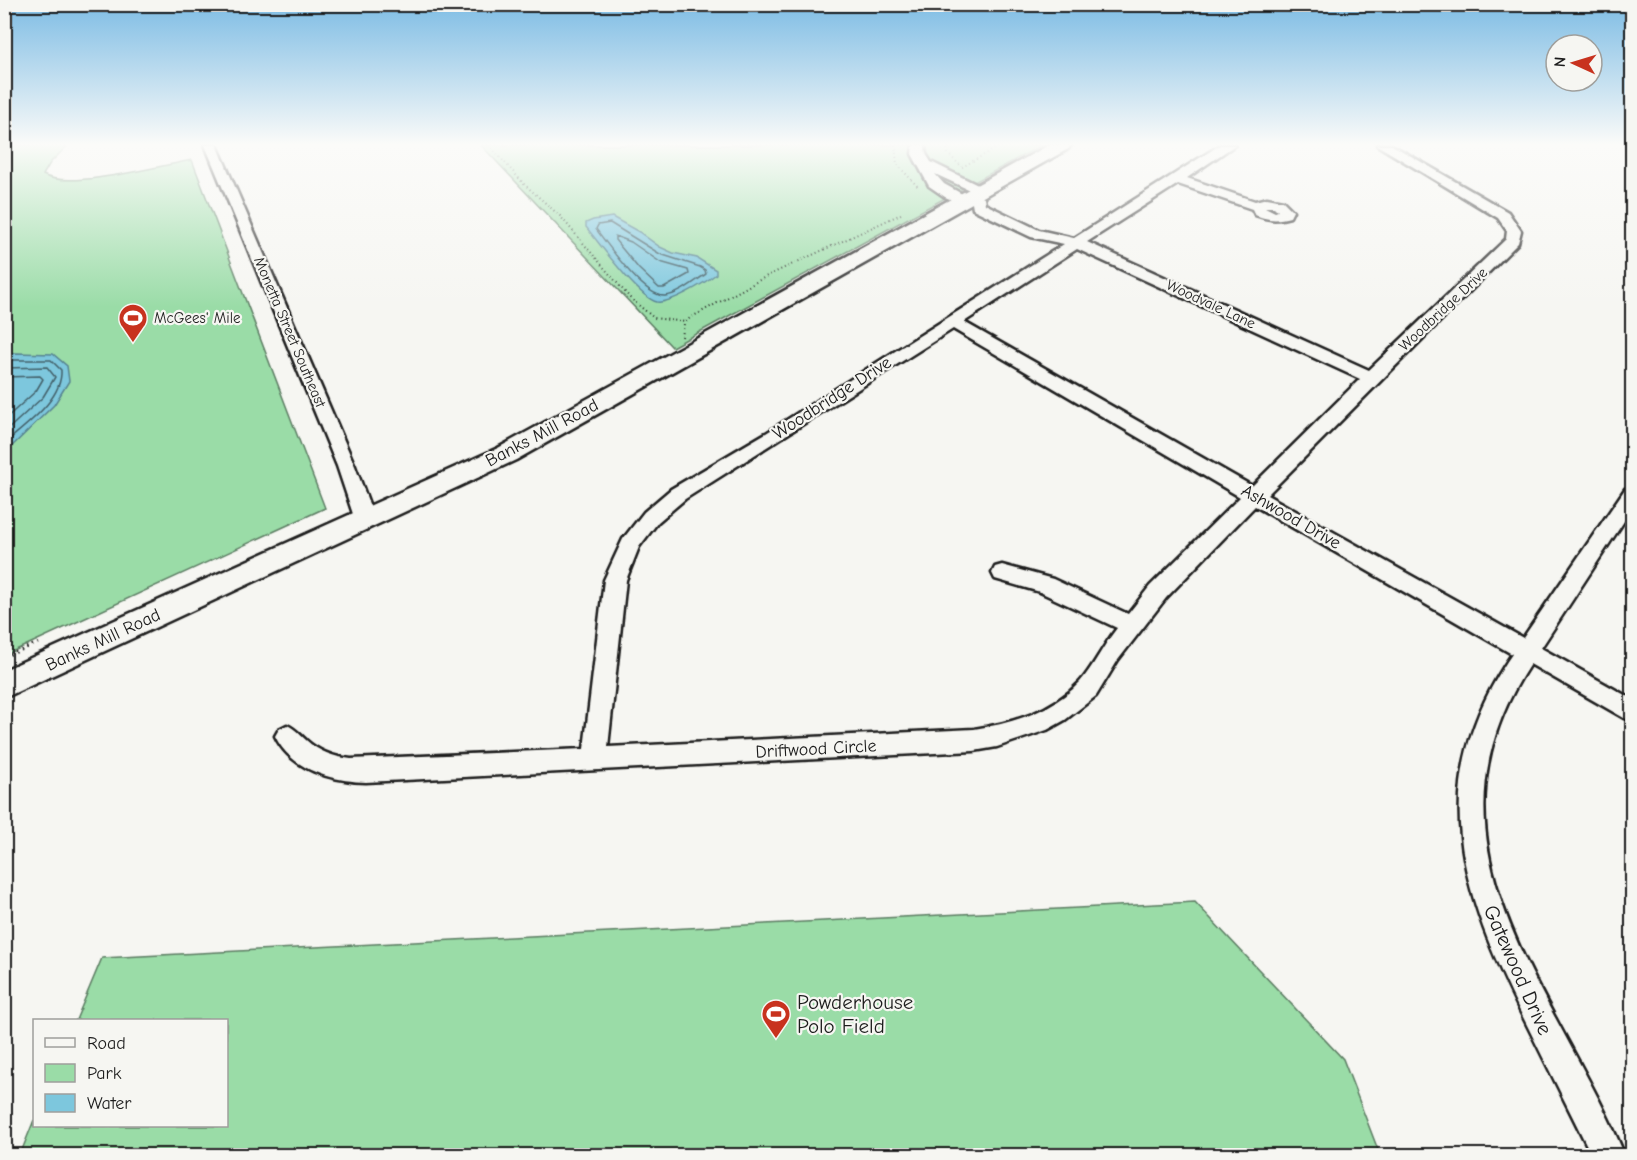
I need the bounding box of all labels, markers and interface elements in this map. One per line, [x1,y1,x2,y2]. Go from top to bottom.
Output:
north arrow [1544,33,1604,93]
text: N [1551,56,1569,68]
street label: Monetta Street Southeast [250,254,330,411]
street label: Woodbridge Drive [1395,263,1491,355]
street label: Woodvale Lane [1163,275,1259,333]
sports icon: McGees' Mile [117,302,149,344]
place label: McGees' Mile [154,309,241,327]
street label: Woodbridge Drive [769,352,895,444]
street label: Banks Mill Road [482,394,602,472]
street label: Ashwood Drive [1238,480,1344,554]
street label: Banks Mill Road [42,604,164,676]
street label: Driftwood Circle [755,735,877,763]
street label: Gatewood Drive [1479,901,1557,1039]
place label: Powderhouse Polo Field [797,990,913,1038]
sports icon: Powderhouse Polo Field [760,998,792,1040]
legend [33,1019,228,1127]
text: Road [87,1033,126,1054]
text: Park [87,1063,122,1084]
text: Water [87,1093,132,1114]

